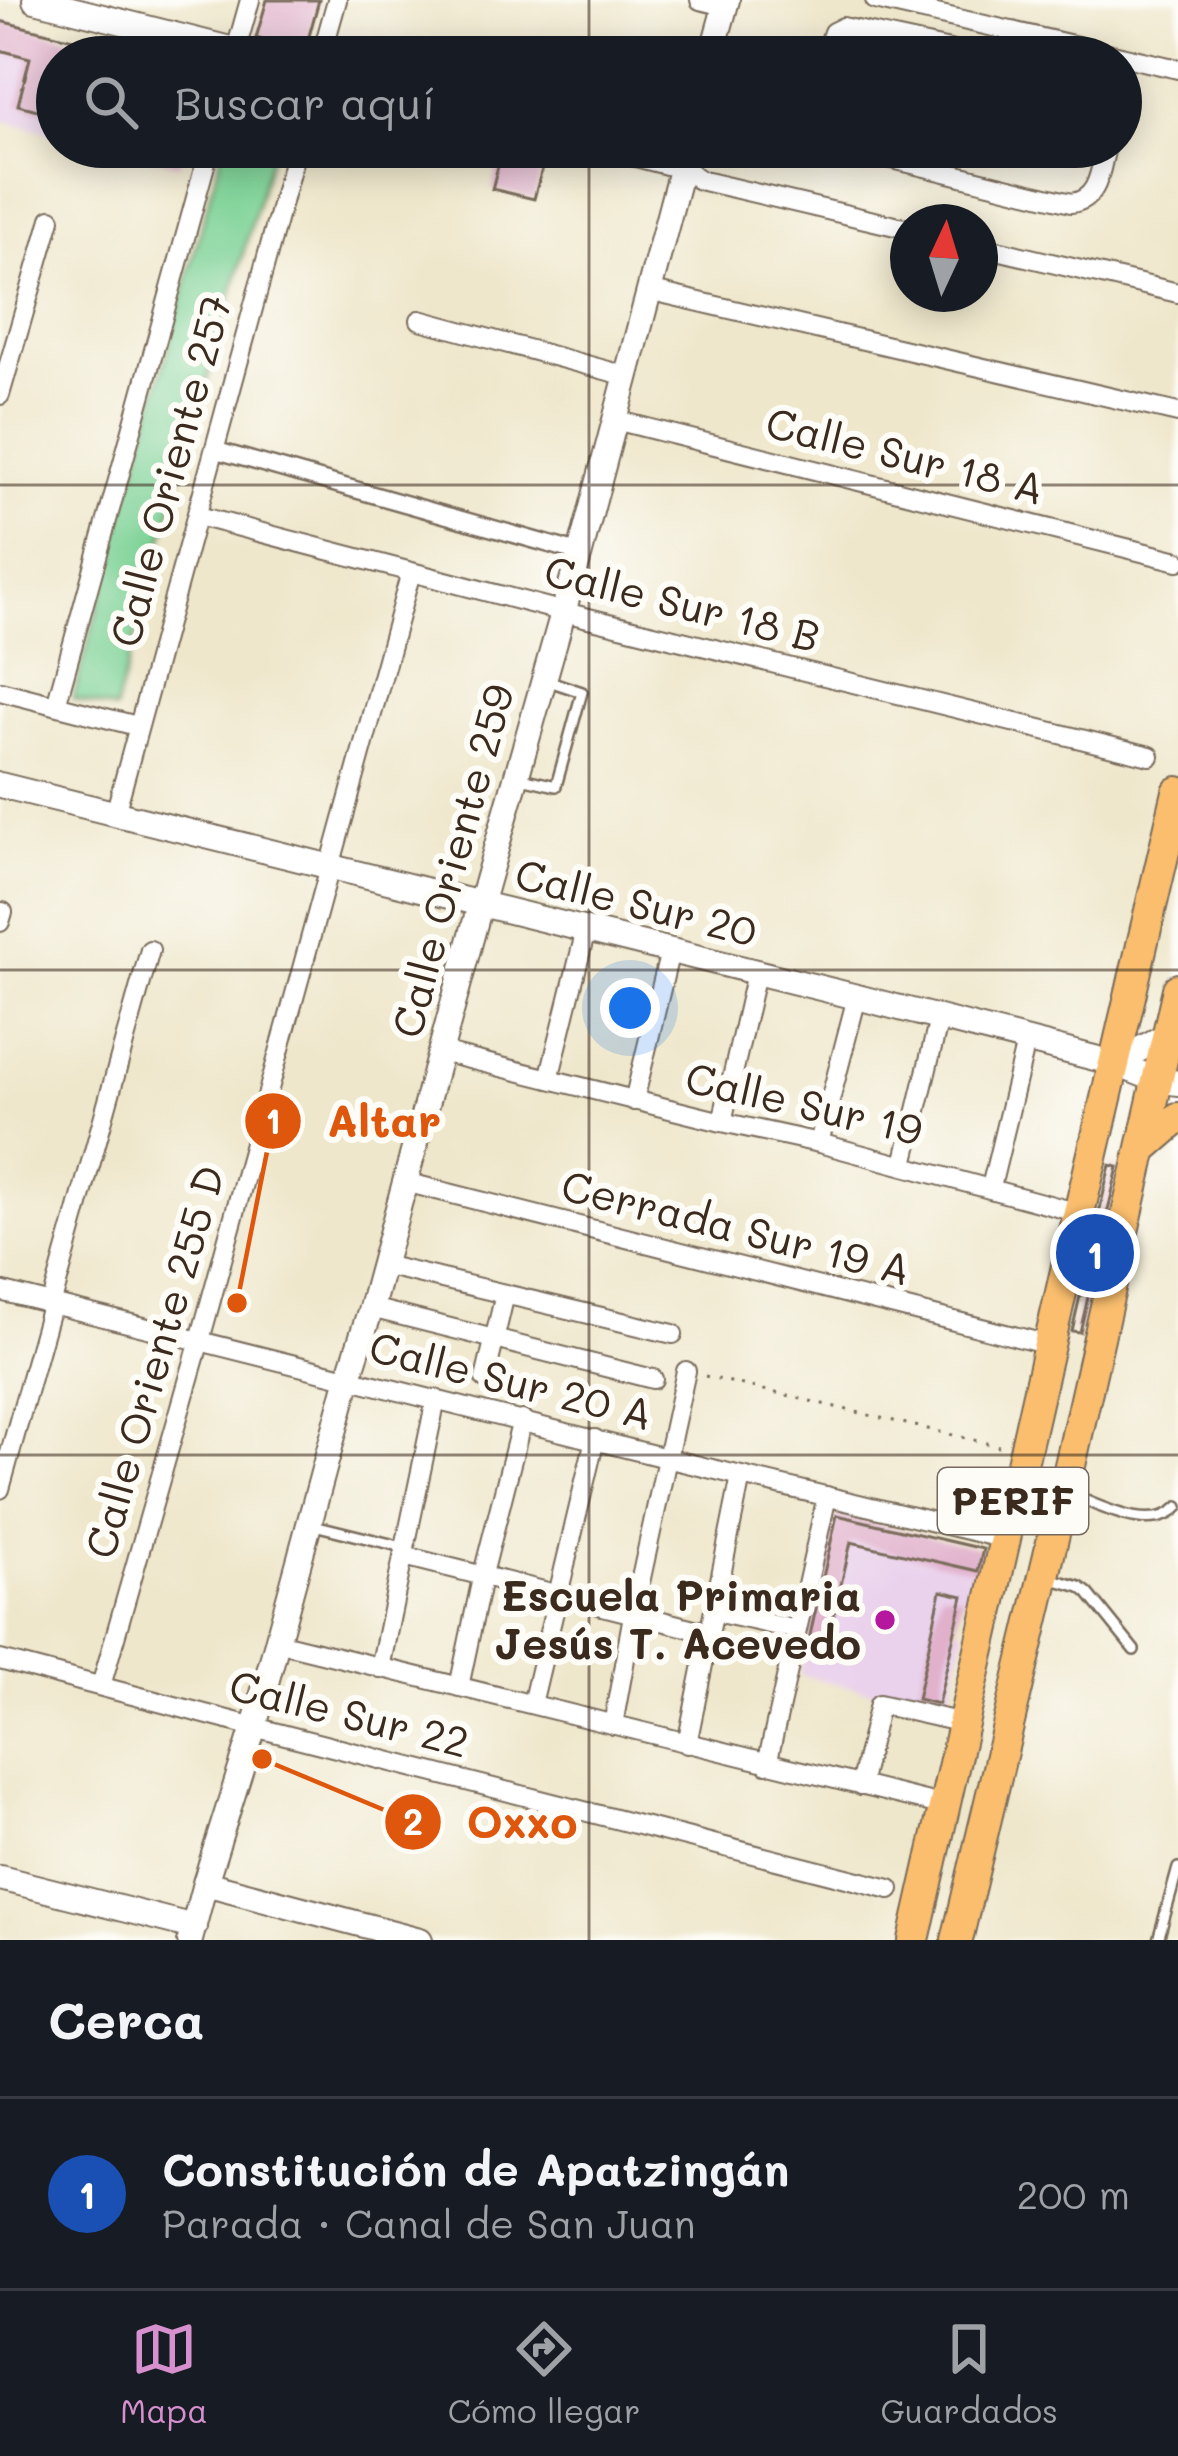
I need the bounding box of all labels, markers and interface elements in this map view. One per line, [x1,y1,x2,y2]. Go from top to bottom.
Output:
search box [36,36,1142,168]
icon: search [78,69,144,135]
text: Buscar aquí [174,73,436,131]
north arrow [890,204,998,312]
street label: Calle Oriente 257 [96,289,243,653]
street label: Calle Sur 18 A [761,393,1050,516]
street label: Calle Sur 18 B [539,542,826,663]
street label: Calle Oriente 259 [378,678,525,1043]
street label: Calle Sur 20 [510,845,763,958]
your location [600,978,660,1038]
street label: Calle Sur 19 [681,1049,928,1156]
callout: Altar [243,1081,466,1162]
text: Altar [327,1090,441,1148]
text: 1 [265,1096,281,1143]
street label: Cerrada Sur 19 A [556,1157,917,1297]
street label: Calle Oriente 255 D [71,1159,236,1564]
pin: 1 [1056,1208,1134,1298]
street label: Calle Sur 20 A [364,1318,659,1441]
road number: PERIF [938,1468,1088,1534]
place label: Escuela Primaria Jesús T. Acevedo [495,1567,861,1670]
marker: Escuela Primaria Jesús T. Acevedo [872,1607,898,1633]
street label: Calle Sur 22 [224,1656,475,1769]
callout: Oxxo [383,1782,602,1863]
text: Oxxo [466,1791,578,1849]
text: 2 [403,1797,423,1844]
text: Cerca [48,1985,205,2052]
text: Constitución de Apatzingán [162,2139,789,2197]
text: 1 [78,2168,96,2219]
text: 200 m [1017,2168,1130,2219]
text: Parada · Canal de San Juan [162,2197,696,2248]
tab: Mapa [120,2316,208,2431]
tab: Cómo llegar [448,2316,640,2431]
tab: Guardados [880,2316,1058,2431]

